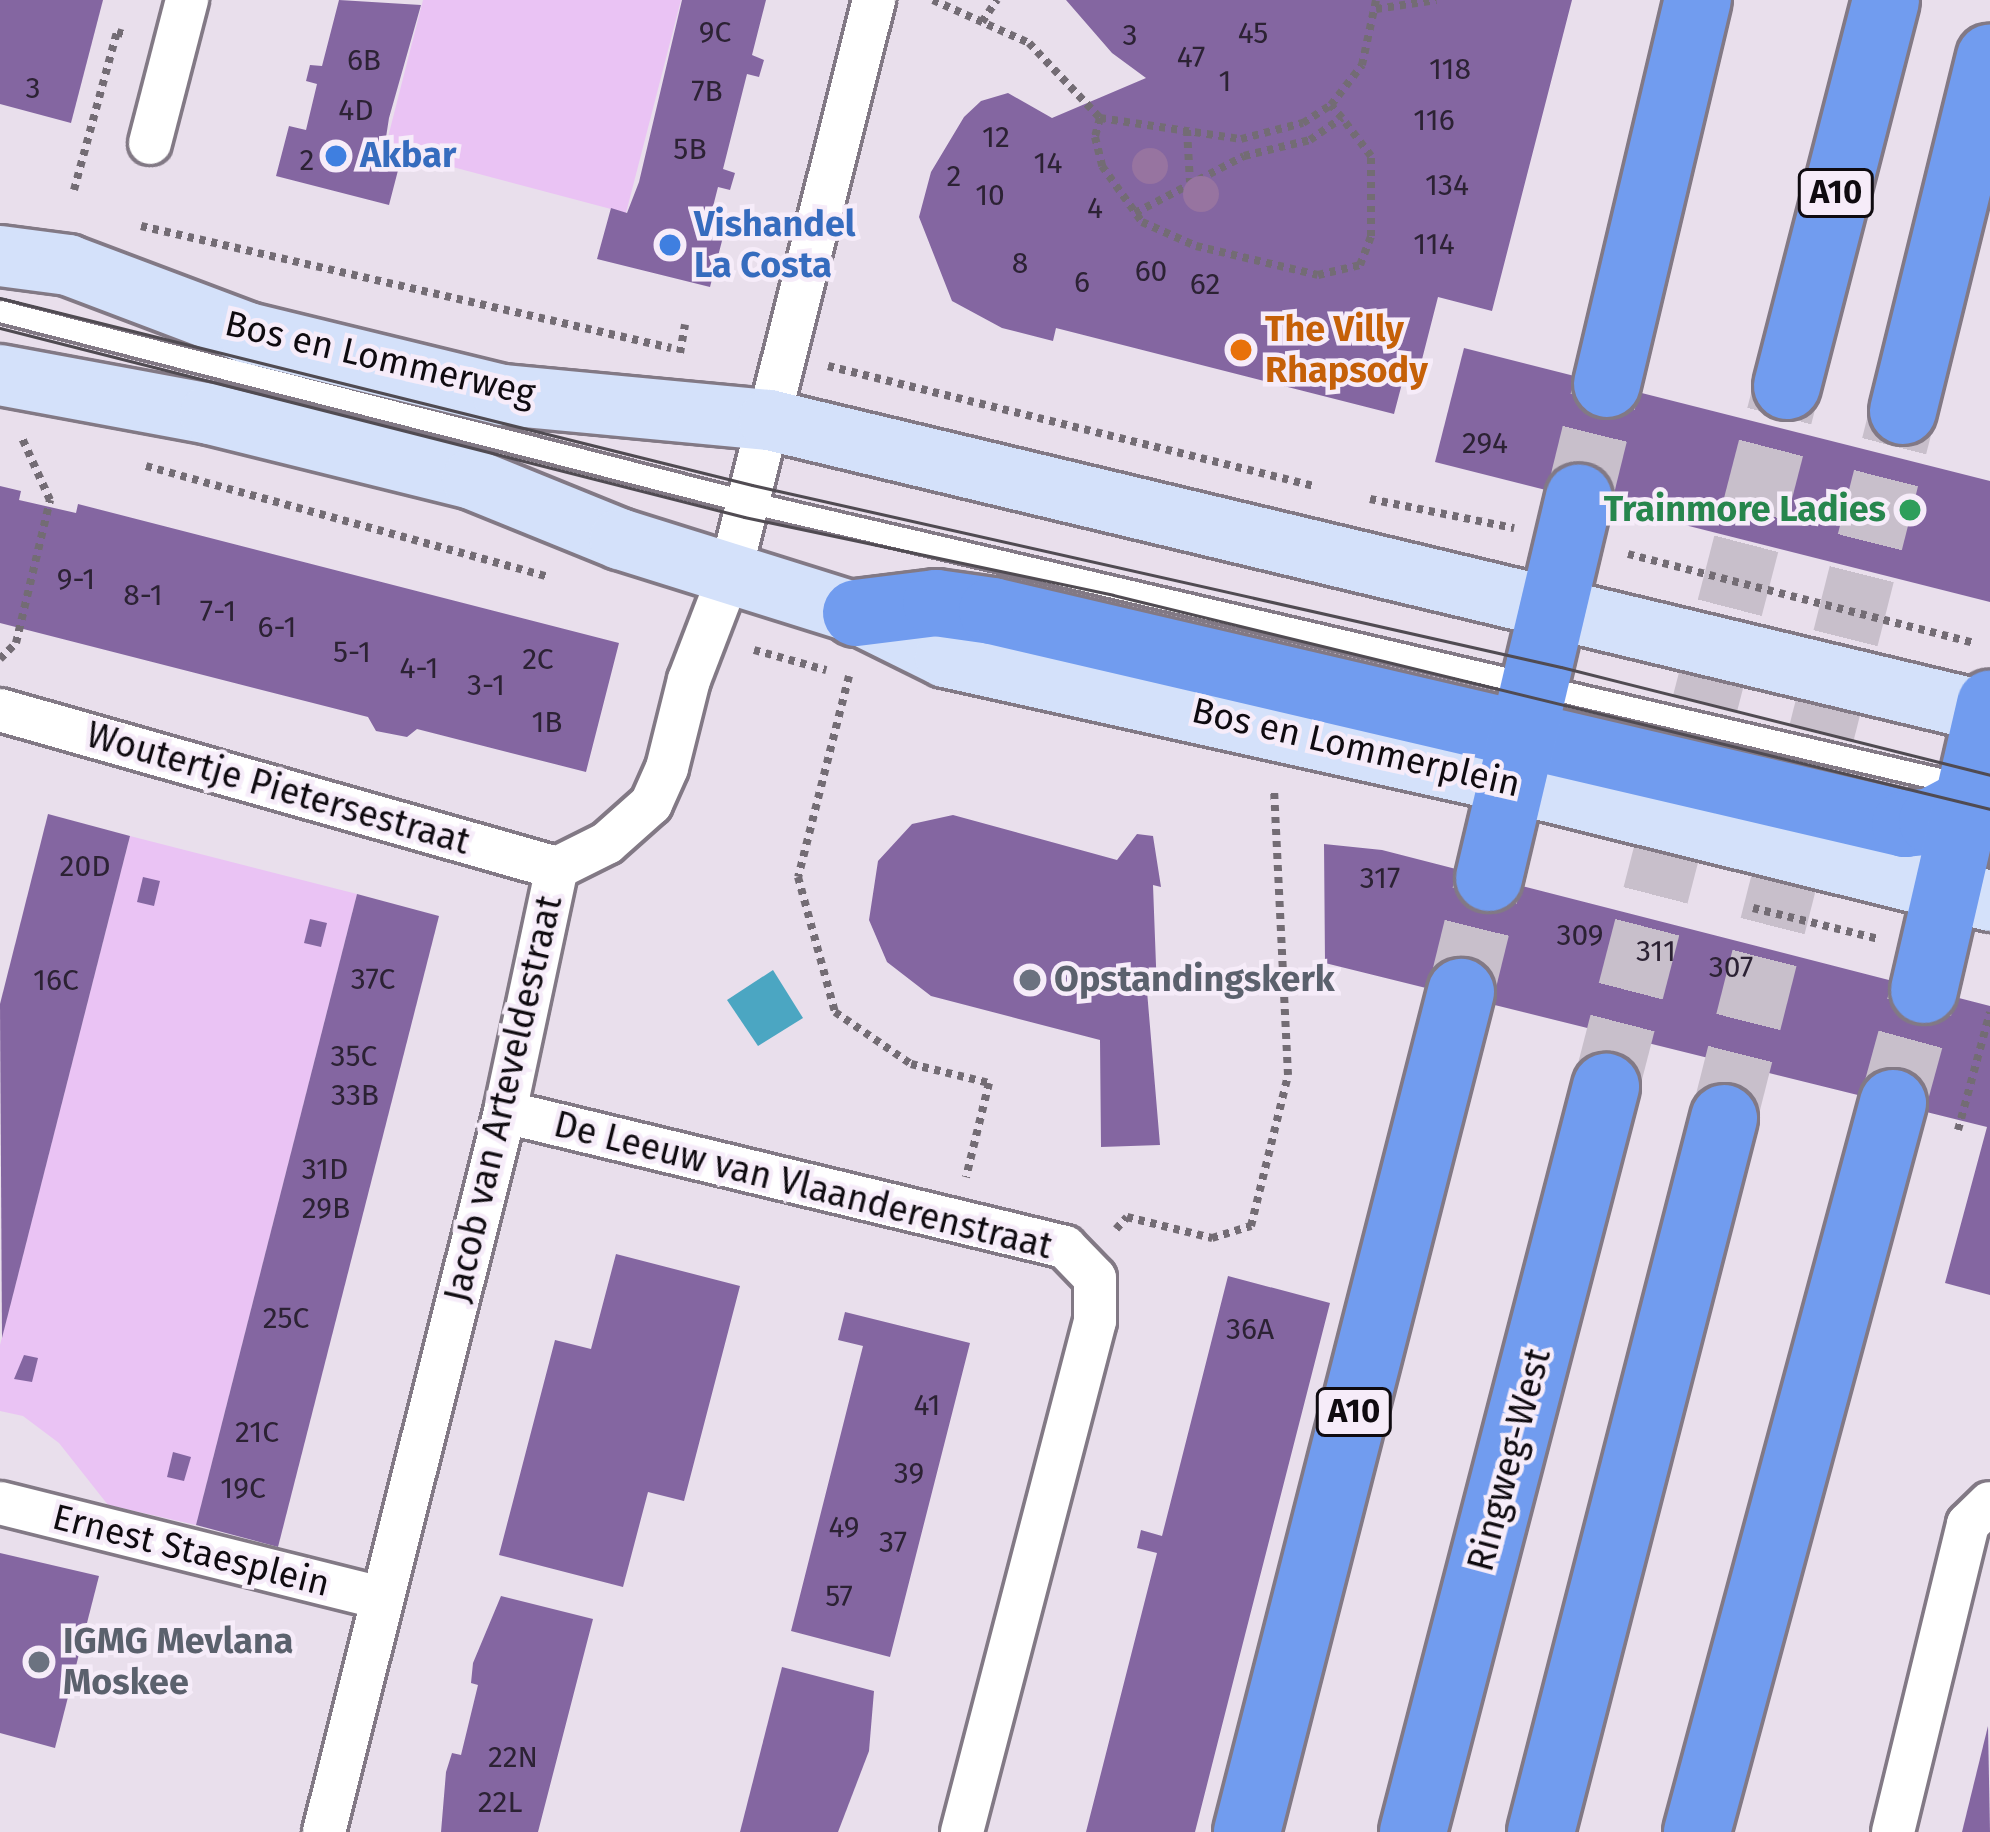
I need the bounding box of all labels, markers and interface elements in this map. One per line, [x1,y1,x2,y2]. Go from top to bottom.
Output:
house number: 9C [699,14,731,50]
house number: 45 [1238,15,1268,51]
house number: 3 [1123,17,1137,53]
house number: 47 [1177,39,1205,75]
house number: 6B [347,42,381,78]
house number: 118 [1429,51,1471,87]
house number: 1 [1219,63,1231,99]
house number: 3 [26,70,40,106]
house number: 7B [691,73,723,109]
house number: 4D [338,92,374,128]
house number: 116 [1413,102,1455,138]
house number: 12 [982,119,1010,155]
house number: 5B [673,131,707,167]
place label: Akbar [360,134,456,178]
house number: 2 [300,142,314,178]
marker: Akbar [323,143,349,169]
house number: 14 [1034,145,1062,181]
house number: 2 [947,158,961,194]
road number: A10 [1797,166,1875,220]
house number: 134 [1425,167,1469,203]
house number: 10 [975,177,1005,213]
house number: 4 [1087,190,1103,226]
place label: Vishandel La Costa [694,202,855,287]
house number: 114 [1413,226,1455,262]
marker: Vishandel La Costa [657,232,683,258]
house number: 8 [1012,245,1028,281]
house number: 60 [1135,253,1167,289]
house number: 6 [1074,264,1090,300]
house number: 62 [1190,266,1220,302]
street label: Bos en Lommerweg [221,302,539,416]
place label: The Villy Rhapsody [1265,307,1428,392]
marker: The Villy Rhapsody [1228,337,1254,363]
house number: 294 [1462,425,1508,461]
place label: Trainmore Ladies [1604,488,1886,532]
marker: Trainmore Ladies [1897,497,1923,523]
house number: 9-1 [57,561,95,597]
house number: 8-1 [123,577,163,613]
house number: 7-1 [200,593,236,629]
house number: 6-1 [258,609,296,645]
house number: 5-1 [333,634,371,670]
house number: 2C [522,641,554,677]
house number: 4-1 [400,650,438,686]
house number: 3-1 [467,667,505,703]
street label: Bos en Lommerplein [1188,689,1524,807]
house number: 1B [531,704,563,740]
street label: Woutertje Pietersestraat [81,714,475,864]
house number: 20D [60,848,110,884]
house number: 317 [1360,860,1400,896]
street label: Jacob van Arteveldestraat [436,891,572,1307]
house number: 309 [1556,917,1604,953]
house number: 311 [1636,933,1676,969]
house number: 307 [1709,949,1753,985]
place label: Opstandingskerk [1054,958,1335,1002]
house number: 37C [351,961,395,997]
house number: 16C [33,962,79,998]
marker: Opstandingskerk [1017,967,1043,993]
house number: 35C [331,1038,377,1074]
house number: 33B [331,1077,379,1113]
street label: De Leeuw van Vlaanderenstraat [549,1103,1057,1269]
house number: 31D [302,1151,348,1187]
house number: 29B [302,1190,350,1226]
house number: 25C [263,1300,309,1336]
house number: 36A [1226,1311,1274,1347]
street label: Ringweg-West [1460,1344,1560,1576]
road number: A10 [1315,1385,1393,1439]
house number: 41 [913,1387,941,1423]
house number: 21C [235,1414,279,1450]
house number: 39 [894,1455,924,1491]
house number: 19C [220,1470,266,1506]
street label: Ernest Staesplein [48,1496,334,1606]
house number: 49 [828,1509,860,1545]
house number: 37 [879,1524,907,1560]
house number: 57 [825,1578,853,1614]
place label: IGMG Mevlana Moskee [63,1619,294,1704]
marker: IGMG Mevlana Moskee [26,1649,52,1675]
house number: 22N [488,1739,538,1775]
house number: 22L [478,1784,522,1820]

